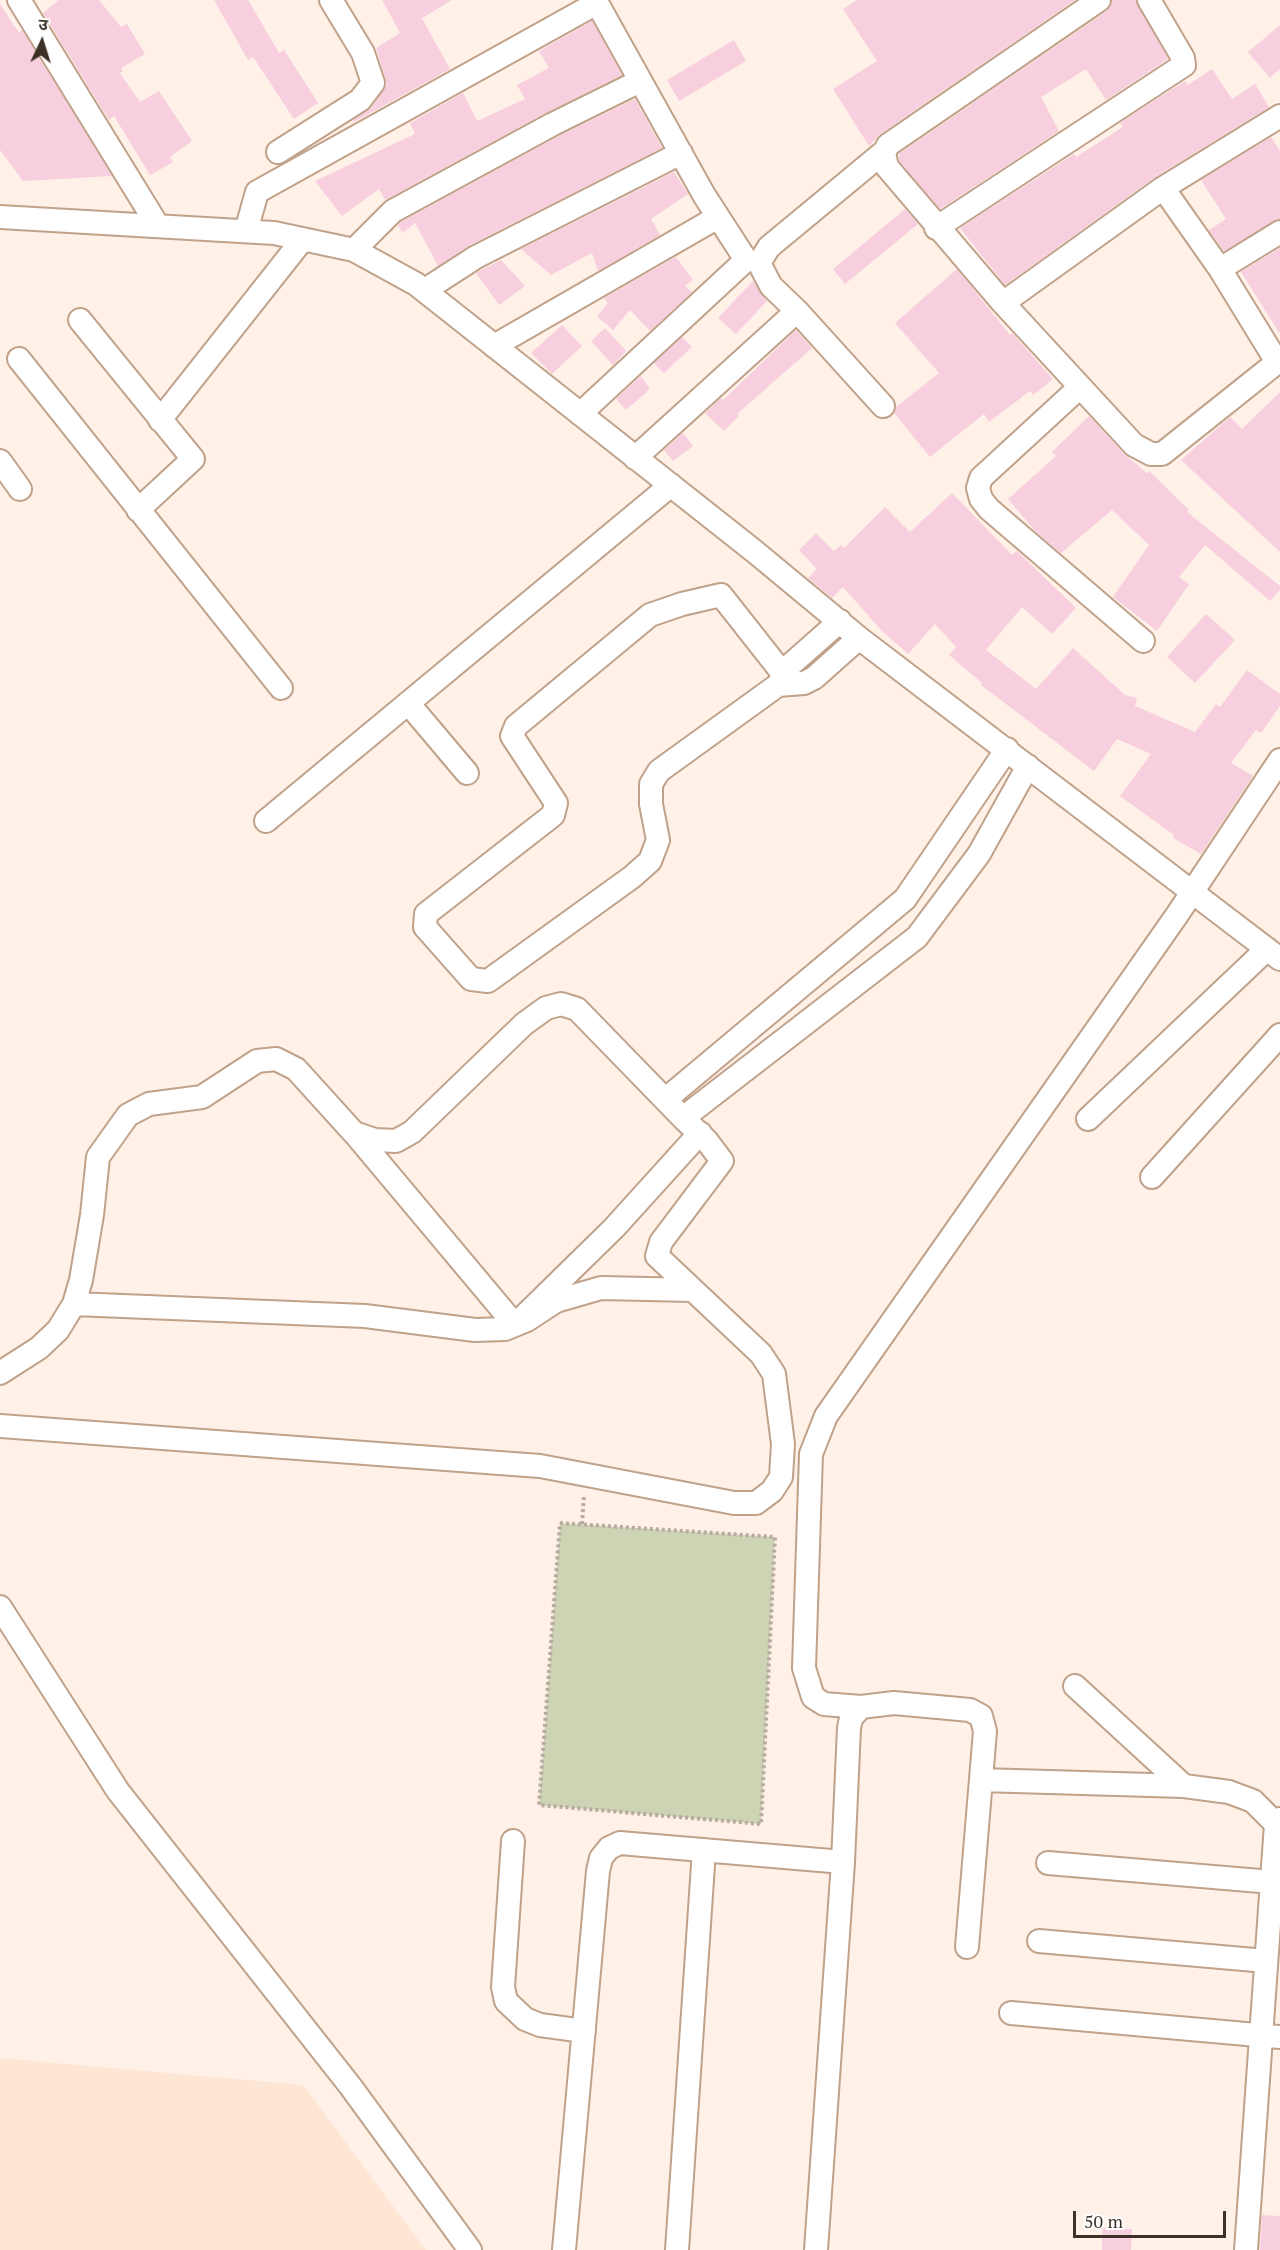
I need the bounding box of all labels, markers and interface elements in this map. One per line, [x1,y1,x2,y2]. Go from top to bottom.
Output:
north arrow [12,12,72,72]
text: उ [38,13,49,35]
scale bar [1076,2199,1229,2237]
text: 50 m [1084,2209,1123,2233]

